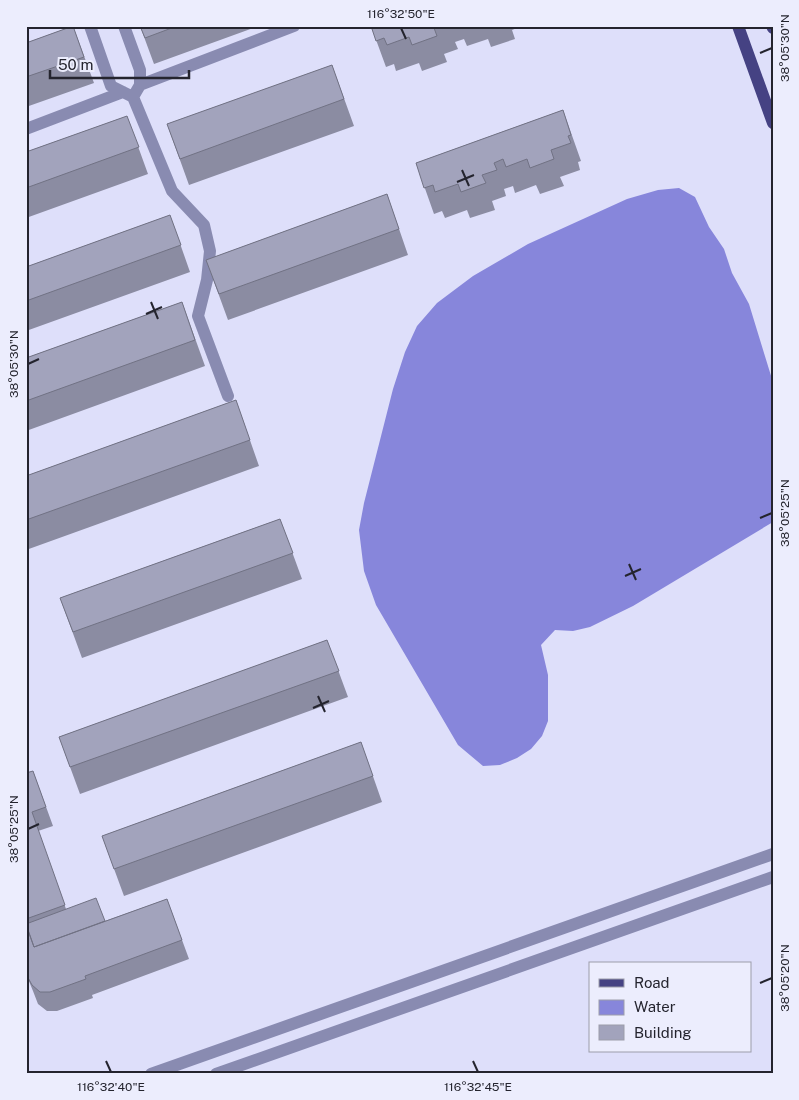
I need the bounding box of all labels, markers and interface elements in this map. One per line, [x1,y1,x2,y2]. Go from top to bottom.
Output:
text: 116°32'50"E [367,7,435,21]
text: 38°05'30"N [778,14,792,82]
scale bar [50,48,189,80]
text: 50 m [58,56,93,73]
text: 38°05'30"N [7,330,21,398]
text: 38°05'25"N [778,479,792,547]
text: 38°05'25"N [7,795,21,863]
text: 38°05'20"N [778,944,792,1012]
legend [589,962,752,1052]
text: Road [634,974,670,991]
text: Water [634,998,676,1015]
text: Building [634,1024,692,1041]
text: 116°32'40"E [77,1080,145,1094]
text: 116°32'45"E [444,1080,512,1094]

